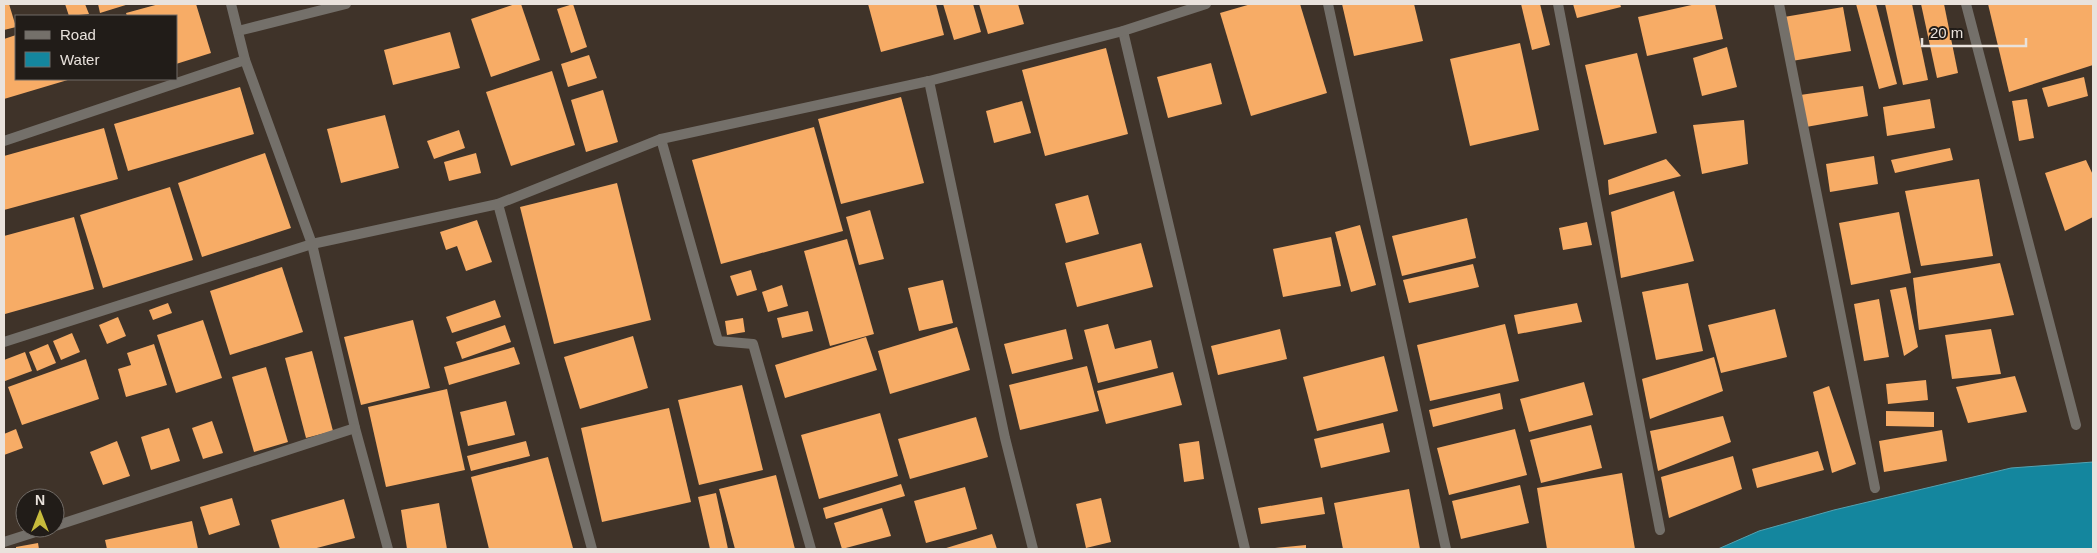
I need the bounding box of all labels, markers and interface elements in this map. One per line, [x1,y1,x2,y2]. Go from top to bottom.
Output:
legend [15,15,178,80]
scale bar [1922,15,2026,47]
text: 20 m [1930,24,1963,41]
text: Road [60,26,96,43]
text: Water [60,51,99,68]
north arrow [15,488,65,538]
text: N [35,492,45,508]

